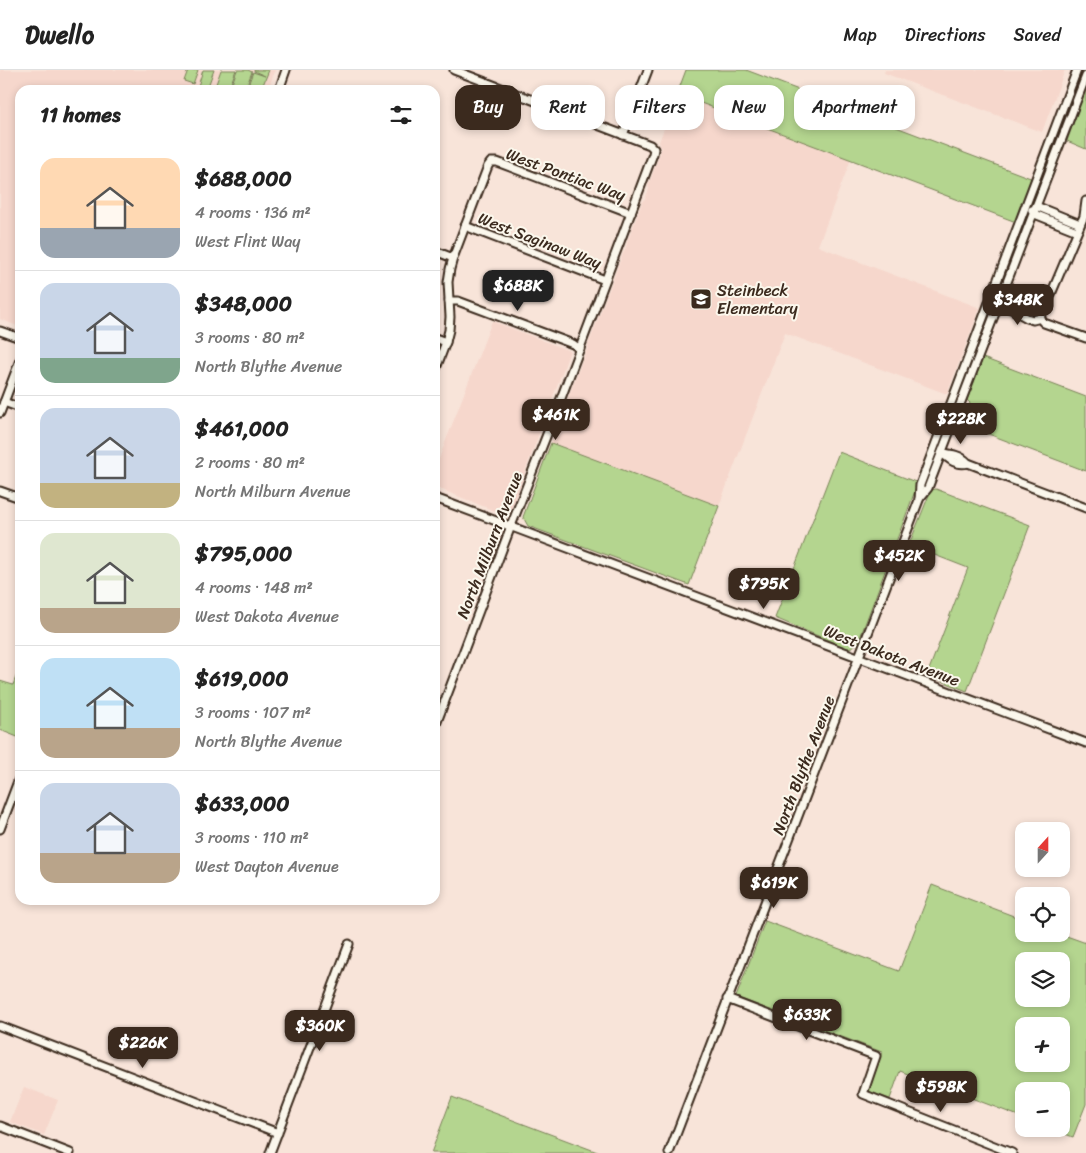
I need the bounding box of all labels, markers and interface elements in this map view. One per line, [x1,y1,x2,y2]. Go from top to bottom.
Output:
text: Dwello [25,14,94,56]
text: Map [844,19,877,51]
text: Directions [905,19,986,51]
text: Saved [1014,19,1061,51]
chip: Buy [455,85,521,130]
chip: Rent [531,85,605,130]
chip: Filters [615,85,704,130]
chip: New [714,85,784,130]
chip: Apartment [794,85,915,130]
text: 11 homes [40,96,121,134]
icon: filters [387,101,415,129]
street label: West Pontiac Way [502,139,630,210]
text: $688,000 [195,160,292,198]
icon: home [80,178,140,238]
text: 4 rooms · 136 m² [195,198,311,227]
street label: West Saginaw Way [474,204,606,278]
text: West Flint Way [195,227,301,256]
pin: $688K [483,270,553,312]
text: $688K [494,271,542,300]
place label: Steinbeck Elementary [717,276,798,323]
pin: $348K [983,284,1053,326]
text: $348,000 [195,285,292,323]
text: $348K [994,285,1042,314]
school or university icon: Steinbeck Elementary [689,287,713,311]
icon: home [80,303,140,363]
text: 3 rooms · 80 m² [195,323,305,352]
text: North Blythe Avenue [195,352,342,381]
pin: $461K [521,398,591,441]
text: $461K [533,400,579,429]
pin: $228K [926,402,996,445]
text: $228K [937,404,985,433]
text: $461,000 [195,410,289,448]
icon: home [80,428,140,488]
text: 2 rooms · 80 m² [195,448,305,477]
street label: North Milburn Avenue [448,467,531,623]
text: North Milburn Avenue [195,477,351,506]
text: $795,000 [195,535,292,573]
pin: $452K [864,540,934,582]
text: $452K [874,541,924,570]
icon: home [80,553,140,613]
pin: $795K [729,568,799,610]
text: $795K [739,569,789,598]
text: 4 rooms · 148 m² [195,573,313,602]
text: West Dakota Avenue [195,602,339,631]
street label: West Dakota Avenue [819,616,964,695]
text: $619,000 [195,660,288,698]
icon: home [80,678,140,738]
street label: North Blythe Avenue [764,691,843,839]
text: 3 rooms · 107 m² [195,698,311,727]
text: North Blythe Avenue [195,727,342,756]
text: $633,000 [195,785,290,823]
icon: home [80,803,140,863]
north arrow [1015,822,1070,878]
map controls [1015,822,1070,1137]
text: 3 rooms · 110 m² [195,823,309,852]
text: West Dayton Avenue [195,852,339,881]
pin: $619K [739,866,809,909]
text: $619K [751,868,797,897]
button: locate [1015,887,1070,942]
button: layers [1015,952,1070,1007]
pin: $633K [772,998,842,1041]
text: $633K [783,1000,831,1029]
pin: $360K [285,1010,355,1052]
text: $360K [296,1011,344,1040]
button: + [1015,1017,1070,1072]
pin: $226K [108,1026,178,1069]
text: $226K [119,1028,167,1057]
pin: $598K [906,1070,976,1113]
text: $598K [916,1072,966,1101]
button: − [1015,1082,1070,1137]

